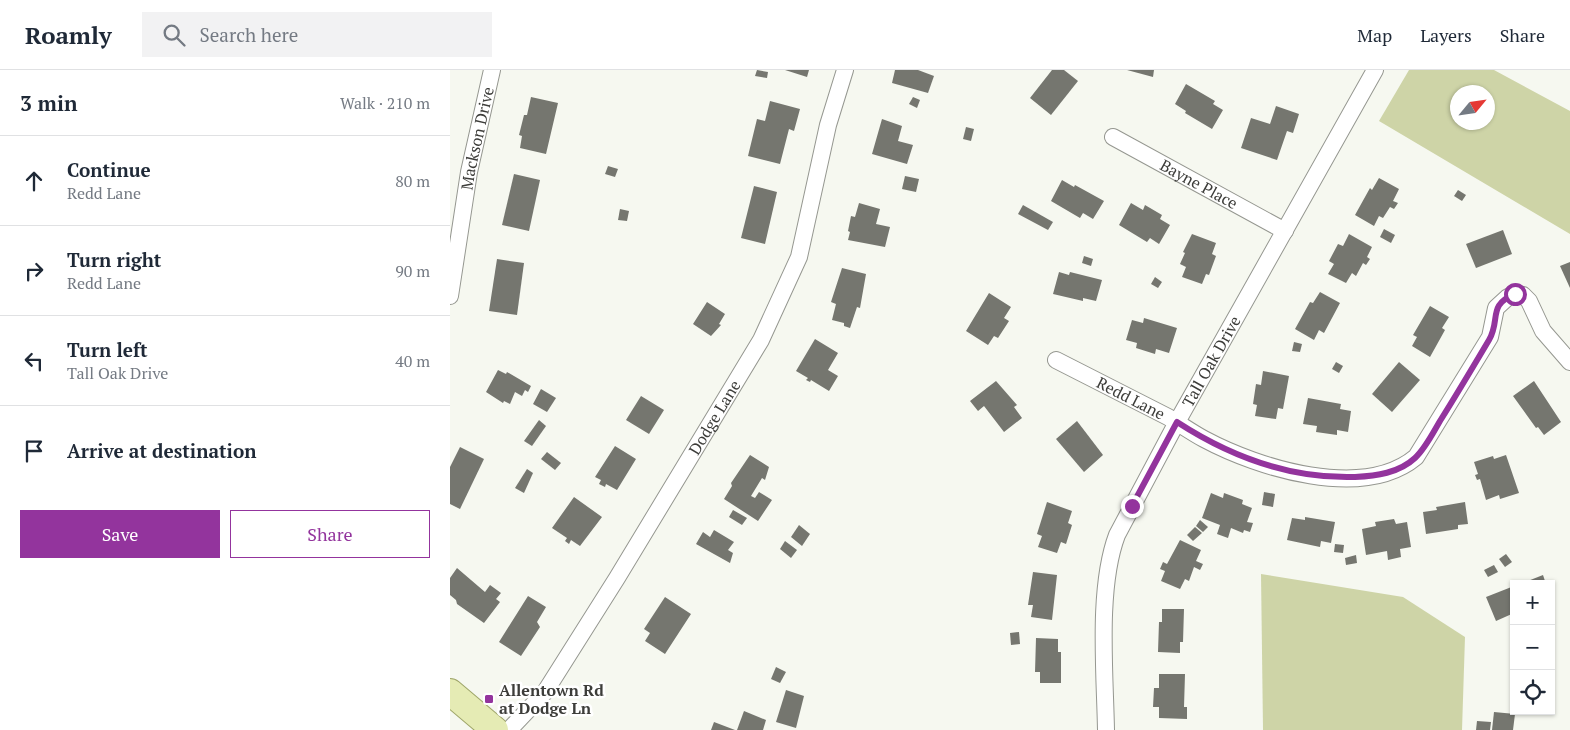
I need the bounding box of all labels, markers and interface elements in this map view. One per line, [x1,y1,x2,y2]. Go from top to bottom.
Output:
search box [142,12,492,57]
text: Roamly [25,19,112,51]
icon: search [160,21,188,49]
text: Search here [200,22,298,47]
text: Map [1357,23,1392,47]
text: Layers [1420,23,1472,47]
text: Share [1500,23,1545,47]
street label: Mackson Drive [455,85,499,191]
north arrow [1450,85,1495,130]
text: 3 min [20,89,77,117]
text: Walk · 210 m [340,92,430,114]
street label: Bayne Place [1156,154,1242,214]
text: Continue [67,157,151,182]
icon: ahead [20,167,48,195]
text: 80 m [395,170,430,192]
text: Redd Lane [67,182,141,204]
text: Turn right [67,247,161,272]
icon: right [20,257,48,285]
text: 90 m [395,260,430,282]
text: Redd Lane [67,272,141,294]
route start [1504,283,1527,306]
street label: Tall Oak Drive [1177,312,1246,411]
text: Turn left [67,337,148,362]
icon: left [20,347,48,375]
text: 40 m [395,350,430,372]
text: Tall Oak Drive [67,362,168,384]
street label: Redd Lane [1093,371,1169,425]
street label: Dodge Lane [683,376,745,459]
icon: arrive [20,437,48,465]
text: Arrive at destination [67,438,256,463]
route end [1121,495,1144,518]
button: Save [20,510,220,558]
button: Share [230,510,430,558]
map controls [1510,580,1555,715]
button: + [1510,580,1555,625]
button: − [1510,625,1555,670]
button: locate [1510,670,1555,715]
place label: Allentown Rd at Dodge Ln [499,679,604,719]
marker: Allentown Rd at Dodge Ln [483,693,495,705]

